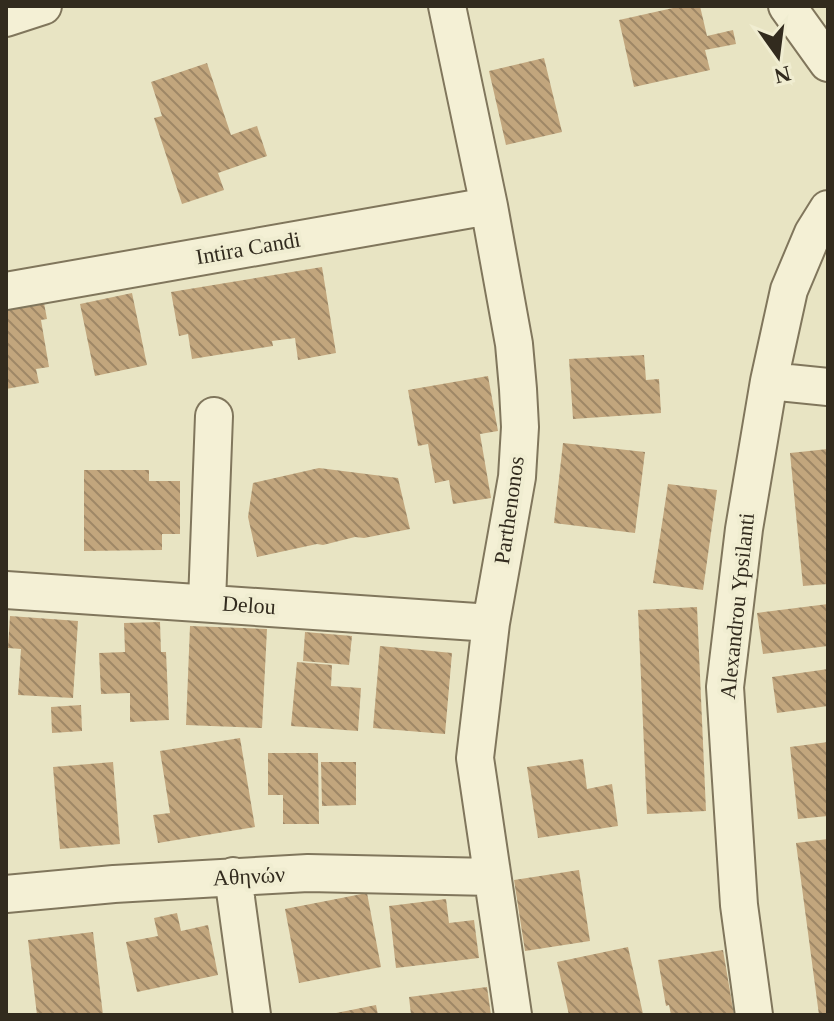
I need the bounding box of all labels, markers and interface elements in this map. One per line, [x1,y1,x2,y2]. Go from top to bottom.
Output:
north arrow [738,16,818,96]
text: N [772,61,793,89]
street label: Intira Candi [194,227,302,269]
street label: Parthenonos [489,454,529,566]
street label: Alexandrou Ypsilanti [715,512,759,700]
street label: Delou [221,591,277,619]
street label: Αθηνών [212,862,286,890]

